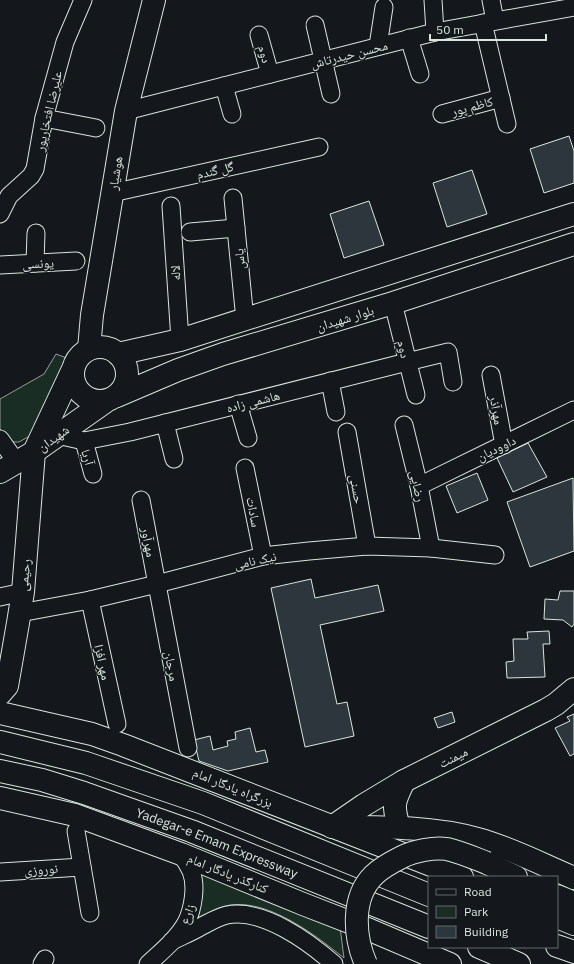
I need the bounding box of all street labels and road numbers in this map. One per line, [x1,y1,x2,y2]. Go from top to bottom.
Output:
street label: محسن حیدرتاش [309,37,390,72]
street label: دوم [254,43,275,65]
street label: علیرضا افتخارپور [31,69,66,154]
street label: کاظم پور [448,93,496,121]
street label: هوشیار [104,155,127,192]
street label: گل گندم [195,158,236,183]
street label: یاس [230,248,249,270]
street label: یونسی [22,254,54,273]
street label: لاله [166,264,185,281]
street label: بلوار شهیدان [314,302,376,335]
street label: دوم [393,338,414,360]
street label: هاشمی زاده [225,387,282,416]
street label: مهرآذر [485,393,507,426]
street label: شهیدان [34,421,72,456]
street label: داوودیان [474,432,519,465]
street label: آریا [77,447,98,468]
street label: رضایی [406,469,429,503]
street label: حسنی [346,473,367,505]
street label: سادات [242,496,265,529]
street label: مهرآور [137,525,160,559]
street label: نیک نامی [232,548,278,573]
street label: رحیمی [15,558,34,592]
street label: مهر افزا [90,643,115,682]
street label: مرجان [160,650,183,683]
street label: میمنت [436,743,471,772]
street label: بزرگراه یادگار امام [190,764,275,811]
street label: Yadegar-e Emam Expressway [134,804,301,882]
street label: کنارگذر یادگار امام [185,850,271,898]
street label: نوروزی [24,860,59,879]
street label: زارع [176,901,200,927]

